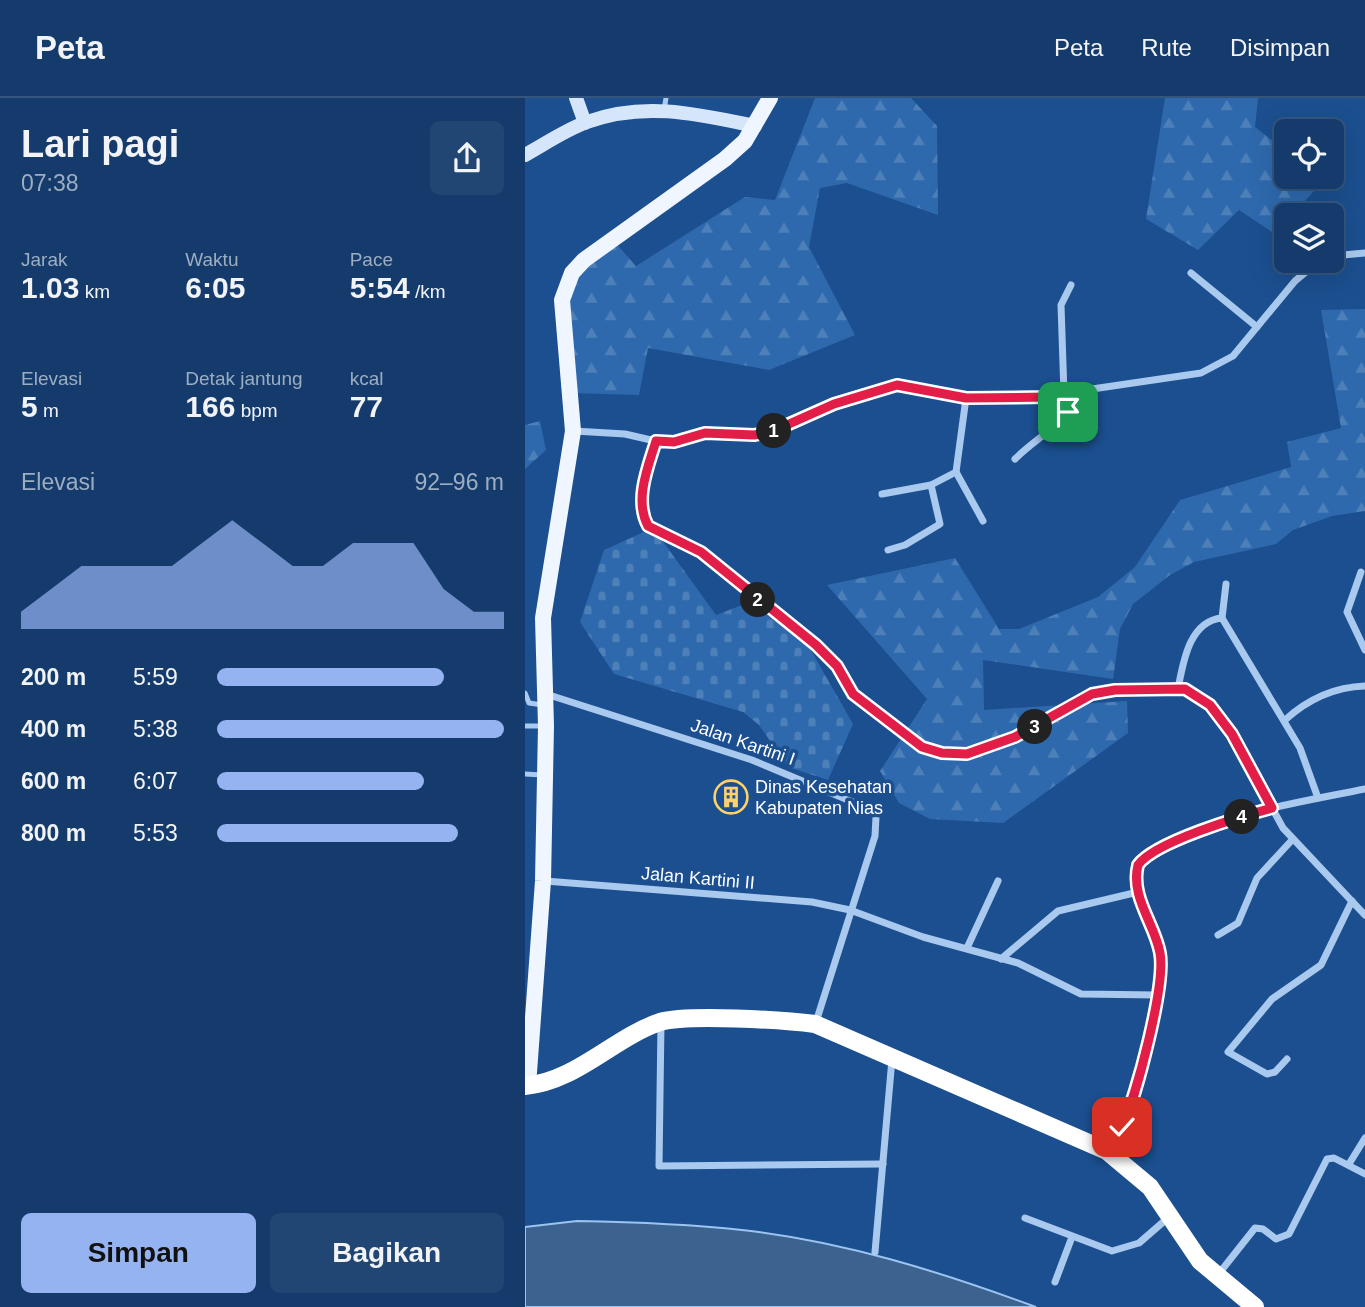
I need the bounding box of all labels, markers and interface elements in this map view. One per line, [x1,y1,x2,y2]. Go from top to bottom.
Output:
text: Peta [35,29,105,66]
text: Peta [1054,34,1103,61]
text: Rute [1141,34,1192,61]
text: Disimpan [1230,34,1330,61]
map controls [1274,119,1344,273]
button: locate [1274,119,1344,189]
button: share [430,121,504,195]
text: Lari pagi [21,123,179,165]
text: 07:38 [21,170,79,196]
button: layers [1274,203,1344,273]
text: Jarak [21,249,67,270]
text: Waktu [185,249,238,270]
text: Pace [350,249,393,270]
text: 1.03 [21,271,79,304]
text: 6:05 [185,271,245,304]
text: 5:54 [350,271,410,304]
text: km [79,281,110,302]
text: /km [410,281,446,302]
text: Elevasi [21,368,82,389]
text: Detak jantung [185,368,303,389]
text: kcal [350,368,383,389]
pin [1038,382,1098,442]
text: 5 [21,390,38,423]
text: 166 [185,390,235,423]
text: 77 [350,390,383,423]
icon: arrive [1049,393,1087,431]
text: m [38,400,59,421]
text: bpm [235,400,278,421]
pin: 1 [757,414,791,448]
text: 1 [768,420,779,441]
text: Elevasi [21,469,95,495]
text: 92–96 m [414,469,504,495]
pin: 2 [741,582,775,618]
text: 2 [752,589,763,610]
text: 200 m [21,664,86,690]
text: 5:59 [133,664,178,690]
pin: 3 [1017,710,1053,744]
street label: Jalan Kartini I [688,715,798,769]
text: 400 m [21,716,86,742]
text: 5:38 [133,716,178,742]
text: 3 [1029,716,1040,737]
text: 600 m [21,768,86,794]
text: 6:07 [133,768,178,794]
place label: Dinas Kesehatan Kabupaten Nias [755,777,892,818]
building icon: Dinas Kesehatan Kabupaten Nias [712,778,750,816]
pin: 4 [1225,800,1259,834]
text: 4 [1236,806,1247,827]
text: 800 m [21,820,86,846]
text: 5:53 [133,820,178,846]
street label: Jalan Kartini II [640,863,756,893]
pin [1092,1097,1152,1157]
icon: check [1103,1108,1141,1146]
button: Simpan [21,1213,256,1293]
button: Bagikan [270,1213,504,1293]

